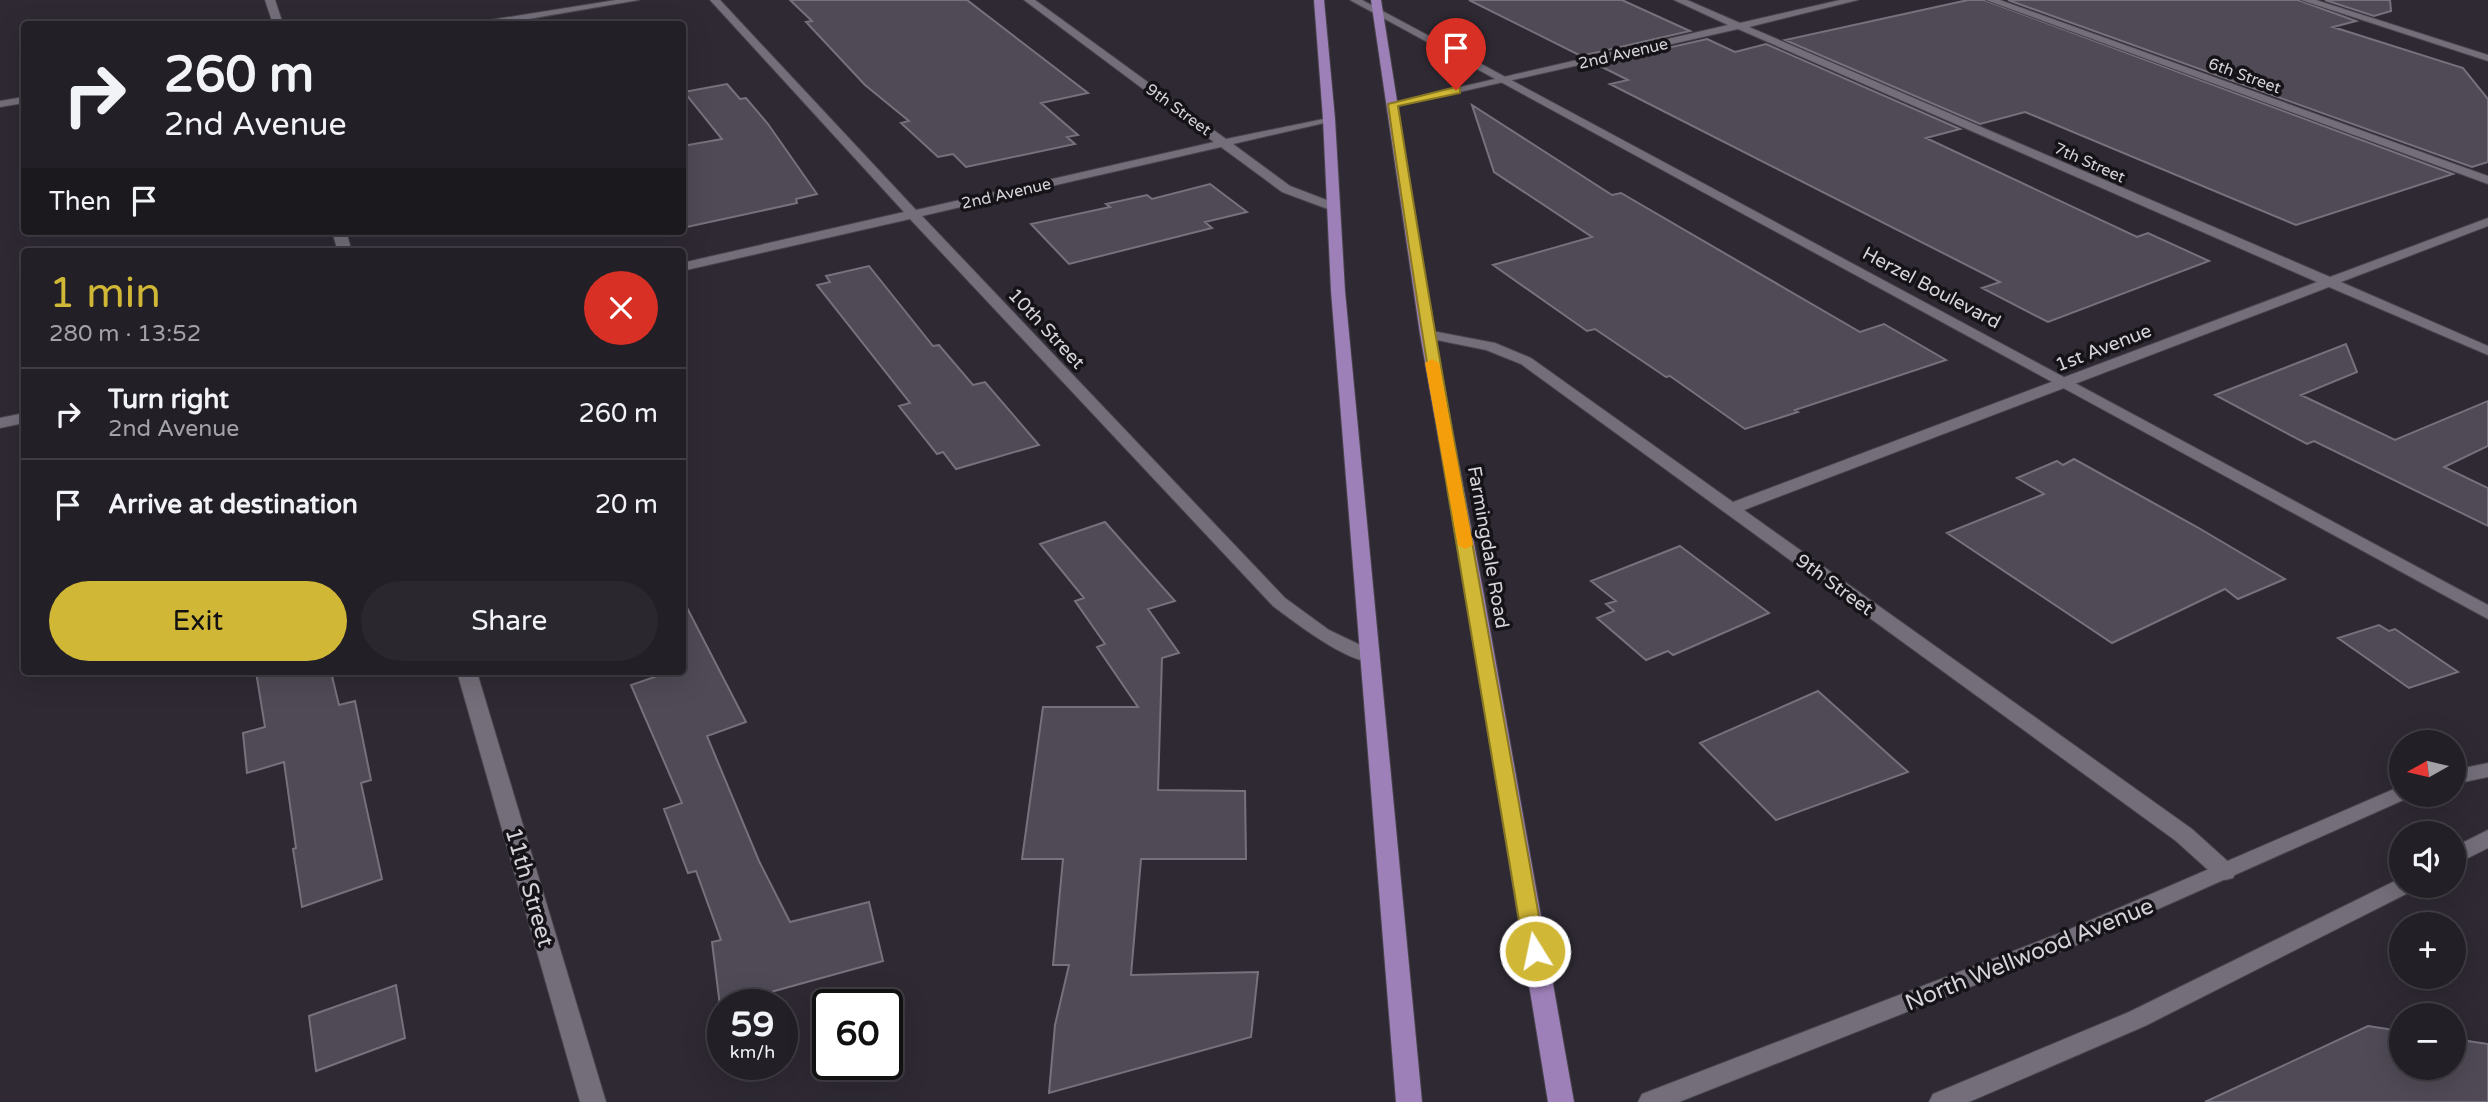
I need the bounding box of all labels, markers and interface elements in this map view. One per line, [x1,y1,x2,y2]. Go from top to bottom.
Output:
pin [1426,18,1486,90]
icon: arrive [1437,29,1475,67]
street label: 2nd Avenue [1576,34,1670,74]
text: 260 m [164,46,314,105]
icon: right [49,49,140,140]
street label: 6th Street [2206,54,2284,98]
street label: 9th Street [1142,79,1215,140]
text: 2nd Avenue [164,106,347,144]
street label: 7th Street [2051,138,2128,187]
street label: 2nd Avenue [959,174,1053,214]
icon: arrive [125,182,163,220]
text: Then [49,186,111,217]
street label: Herzel Boulevard [1859,242,2004,334]
text: 1 min [49,268,161,319]
button: close [584,271,658,345]
street label: 10th Street [1003,284,1089,373]
text: 280 m · 13:52 [49,320,201,348]
street label: 1st Avenue [2052,320,2155,376]
text: Turn right [108,384,229,415]
icon: right [49,395,87,433]
text: 260 m [578,398,658,429]
text: 2nd Avenue [108,415,239,443]
street label: Farmingdale Road [1463,464,1513,630]
icon: arrive [49,486,87,524]
text: Arrive at destination [108,489,358,520]
text: 20 m [595,489,658,520]
street label: 9th Street [1792,549,1877,620]
button: Exit [49,581,347,661]
button: Share [361,581,658,661]
north arrow [2389,730,2466,807]
map controls [2389,730,2466,1080]
button: sound [2389,821,2466,898]
street label: 11th Street [499,824,560,951]
street label: North Wellwood Avenue [1901,892,2158,1018]
button: + [2389,912,2466,989]
position arrow [1498,914,1572,988]
speed limit sign: 60 [812,989,903,1080]
button: − [2389,1003,2466,1080]
text: 59 [731,1004,774,1046]
text: km/h [730,1041,775,1063]

